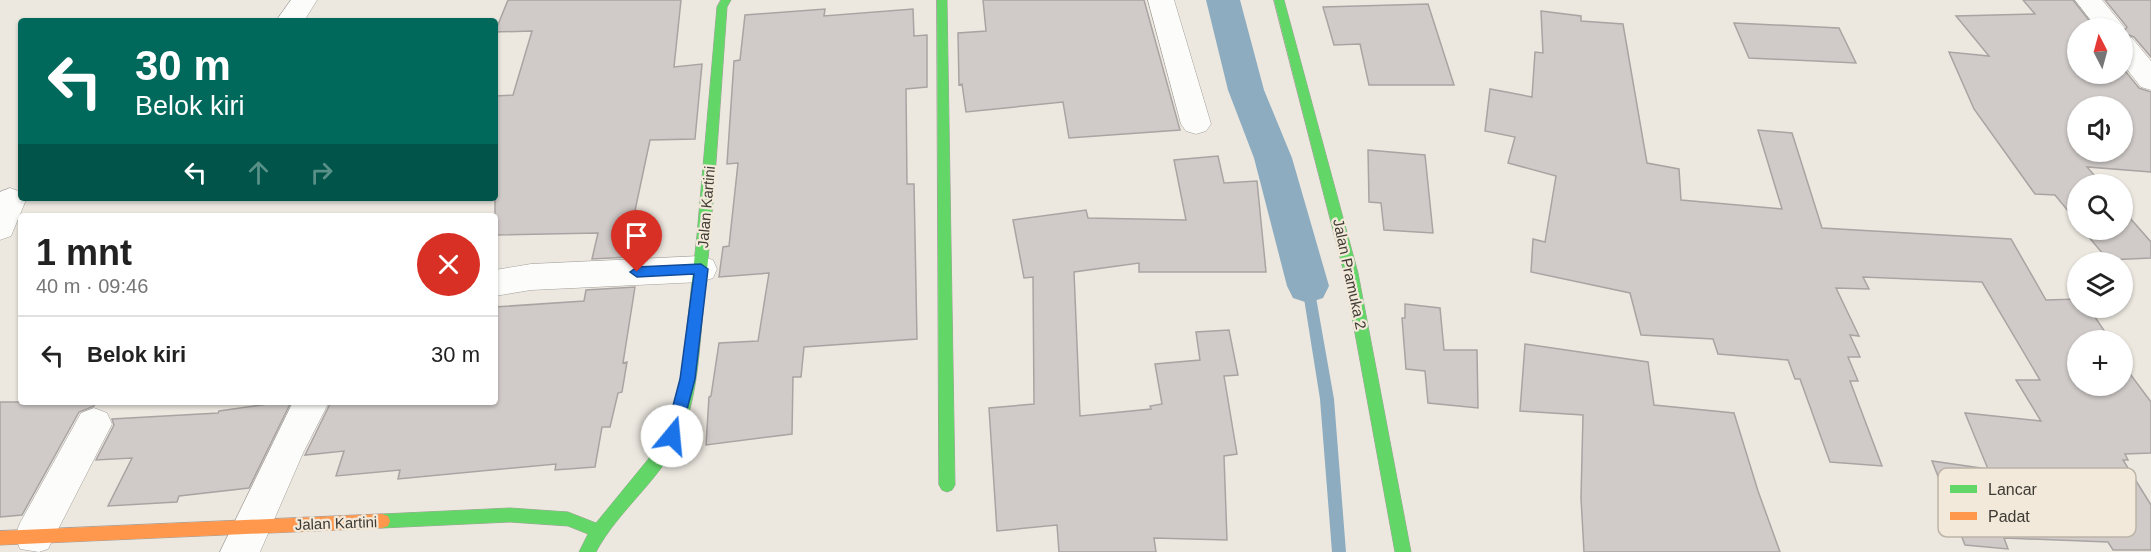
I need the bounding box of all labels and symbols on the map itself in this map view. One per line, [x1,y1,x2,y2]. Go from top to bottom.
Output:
north arrow [2067,18,2133,84]
street label: Jalan Kartini [694,165,718,249]
pin [611,210,662,272]
street label: Jalan Pramuka 2 [1330,217,1370,331]
position arrow [640,404,704,468]
legend [1938,468,2136,537]
text: Lancar [1988,481,2038,498]
text: Padat [1988,508,2030,525]
street label: Jalan Kartini [294,513,378,533]

